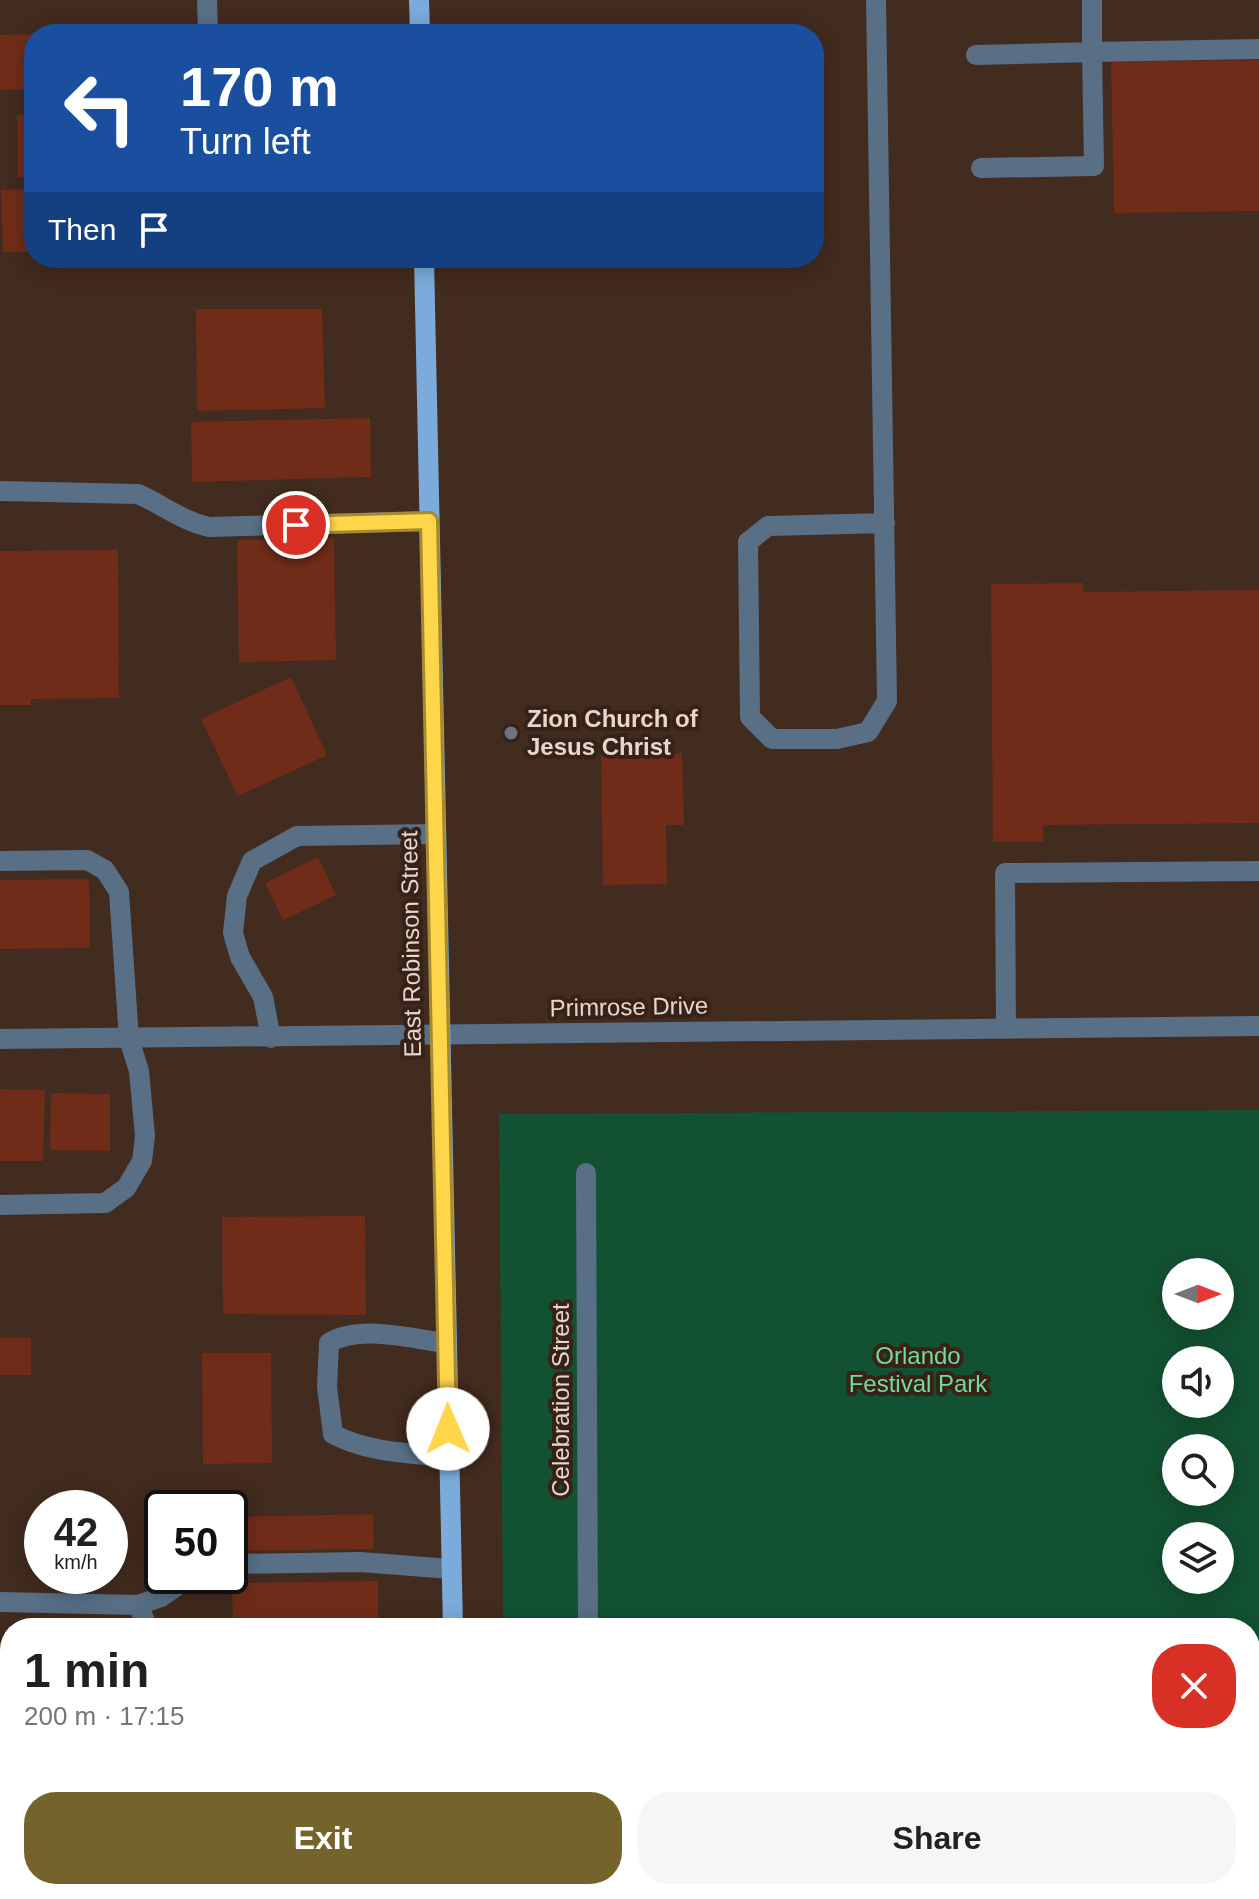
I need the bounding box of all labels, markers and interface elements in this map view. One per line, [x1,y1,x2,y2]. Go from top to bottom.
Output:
text: 170 m [180,55,339,118]
icon: left [48,56,152,160]
text: Turn left [180,121,311,162]
icon: arrive [132,208,176,252]
text: Then [48,213,116,246]
pin [262,491,330,559]
icon: arrive [274,503,318,547]
place label: Zion Church of Jesus Christ [527,705,699,760]
marker: Zion Church of Jesus Christ [502,724,520,742]
street label: East Robinson Street [395,830,426,1058]
street label: Primrose Drive [549,992,709,1021]
north arrow [1162,1258,1234,1330]
map controls [1162,1258,1234,1594]
street label: Celebration Street [547,1303,574,1497]
park label: Orlando Festival Park [849,1342,988,1397]
button: sound [1162,1346,1234,1418]
position arrow [406,1387,490,1471]
button: search [1162,1434,1234,1506]
speed limit sign: 50 [144,1490,248,1594]
text: 42 [54,1510,98,1554]
button: layers [1162,1522,1234,1594]
text: km/h [54,1551,98,1573]
text: 1 min [24,1644,149,1697]
button: close [1152,1644,1236,1728]
text: 200 m · 17:15 [24,1701,184,1731]
button: Exit [24,1792,622,1884]
button: Share [638,1792,1236,1884]

